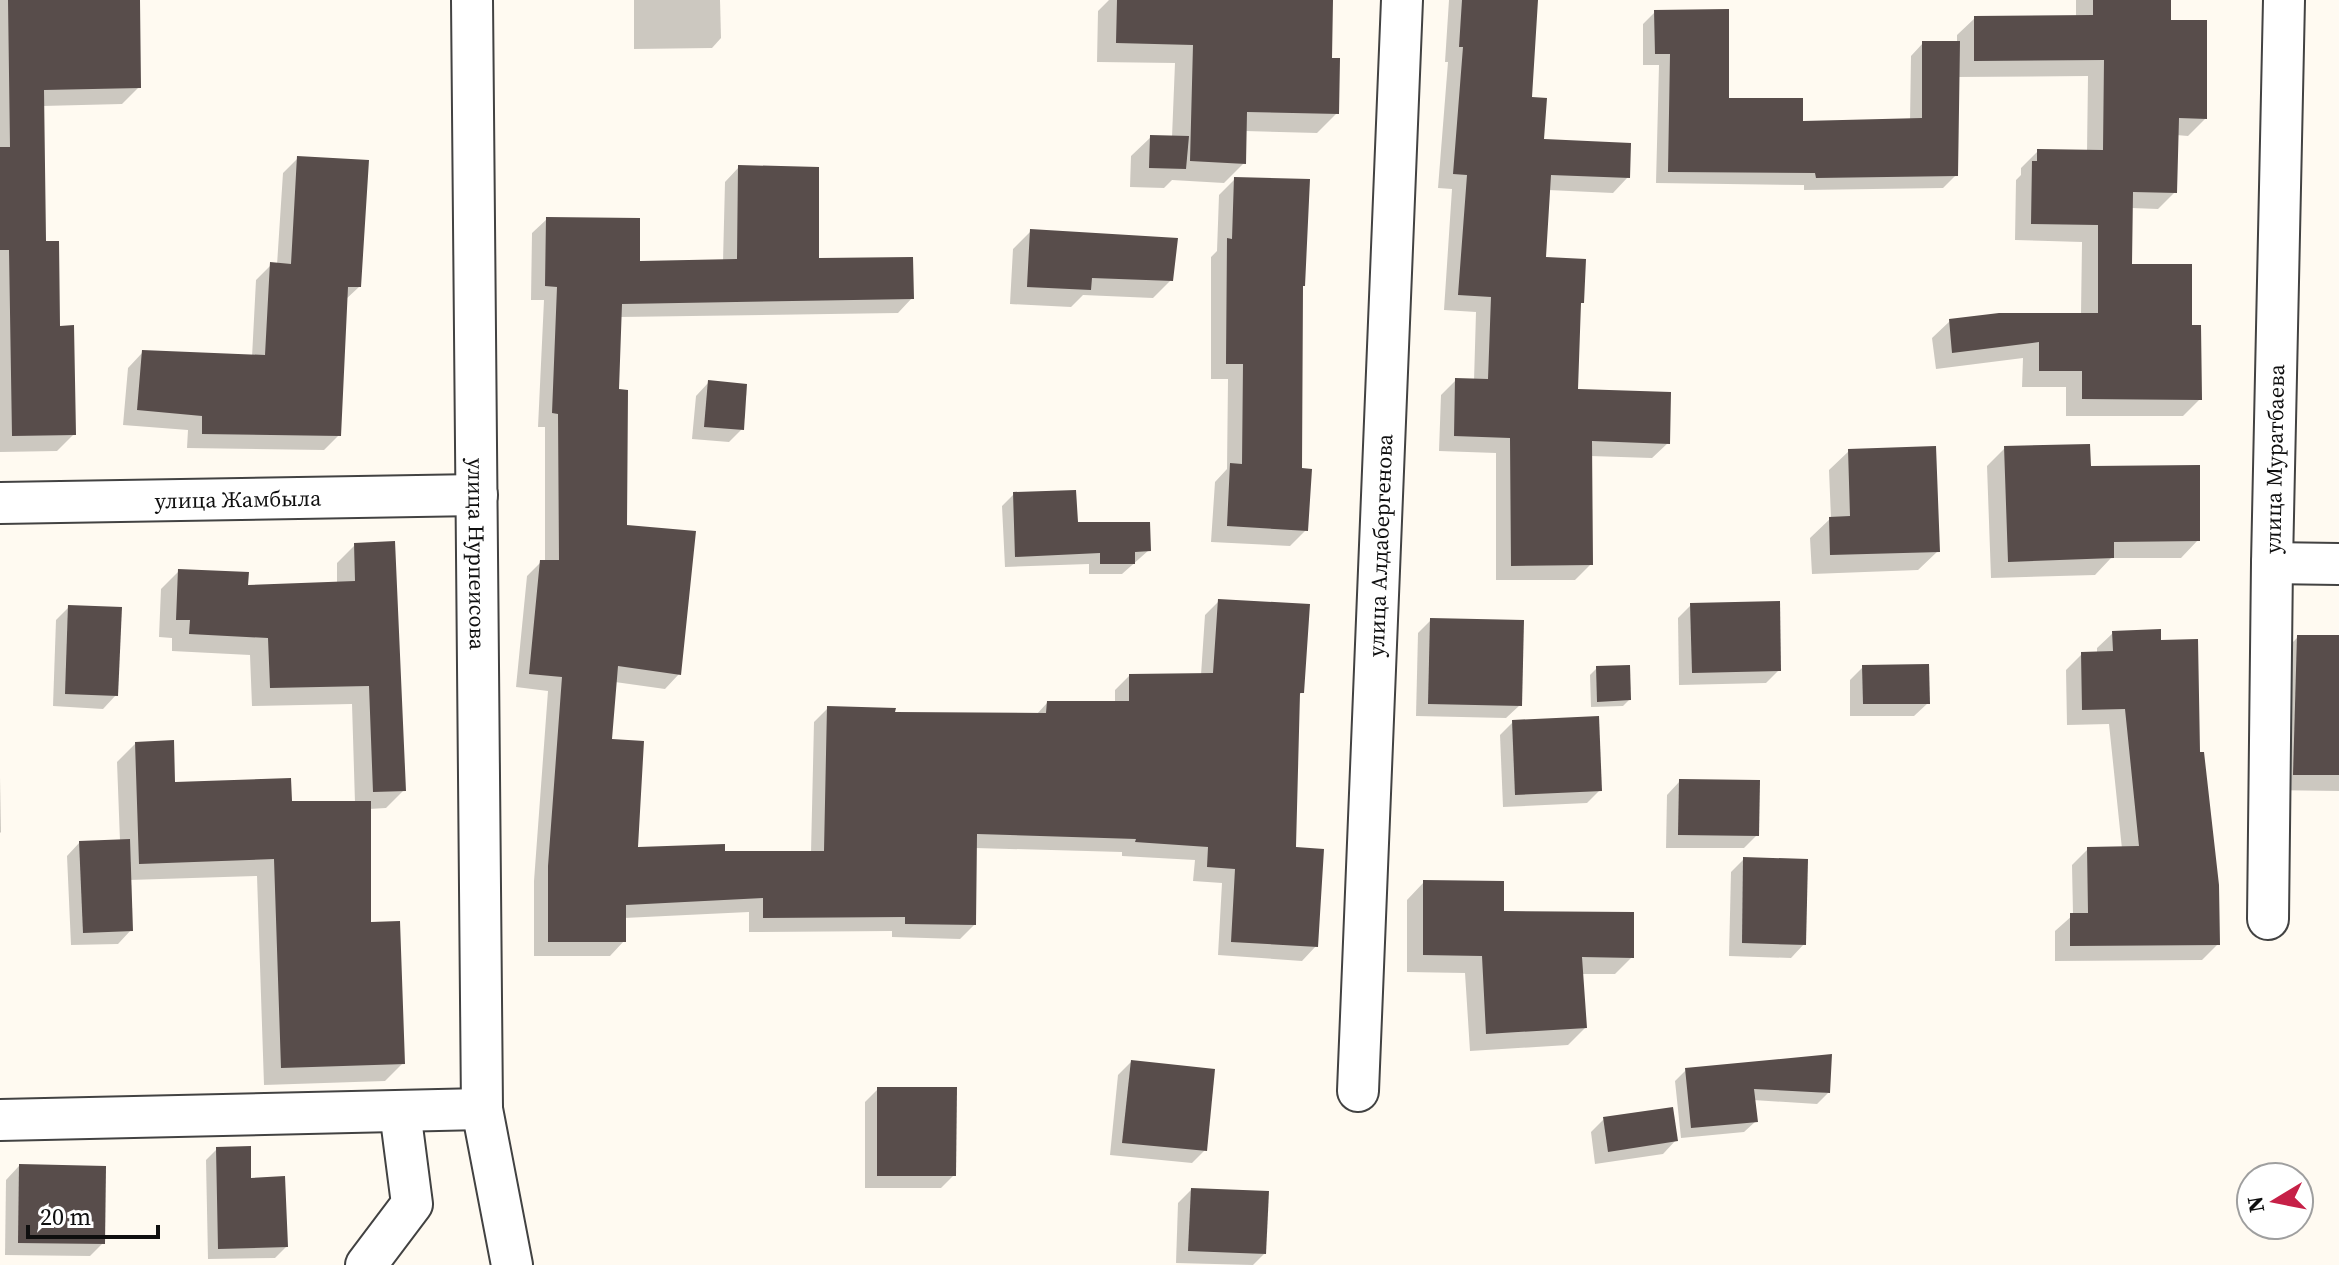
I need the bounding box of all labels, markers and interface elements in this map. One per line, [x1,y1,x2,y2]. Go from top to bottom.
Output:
street label: улица Муратбаева [2257,363,2291,554]
street label: улица Алдабергенова [1361,433,1400,658]
street label: улица Нурпеисова [461,458,493,651]
street label: улица Жамбыла [154,483,322,515]
north arrow [2235,1161,2315,1241]
scale bar [28,1189,158,1239]
text: N [2239,1194,2271,1215]
text: 20 m [40,1200,91,1233]

